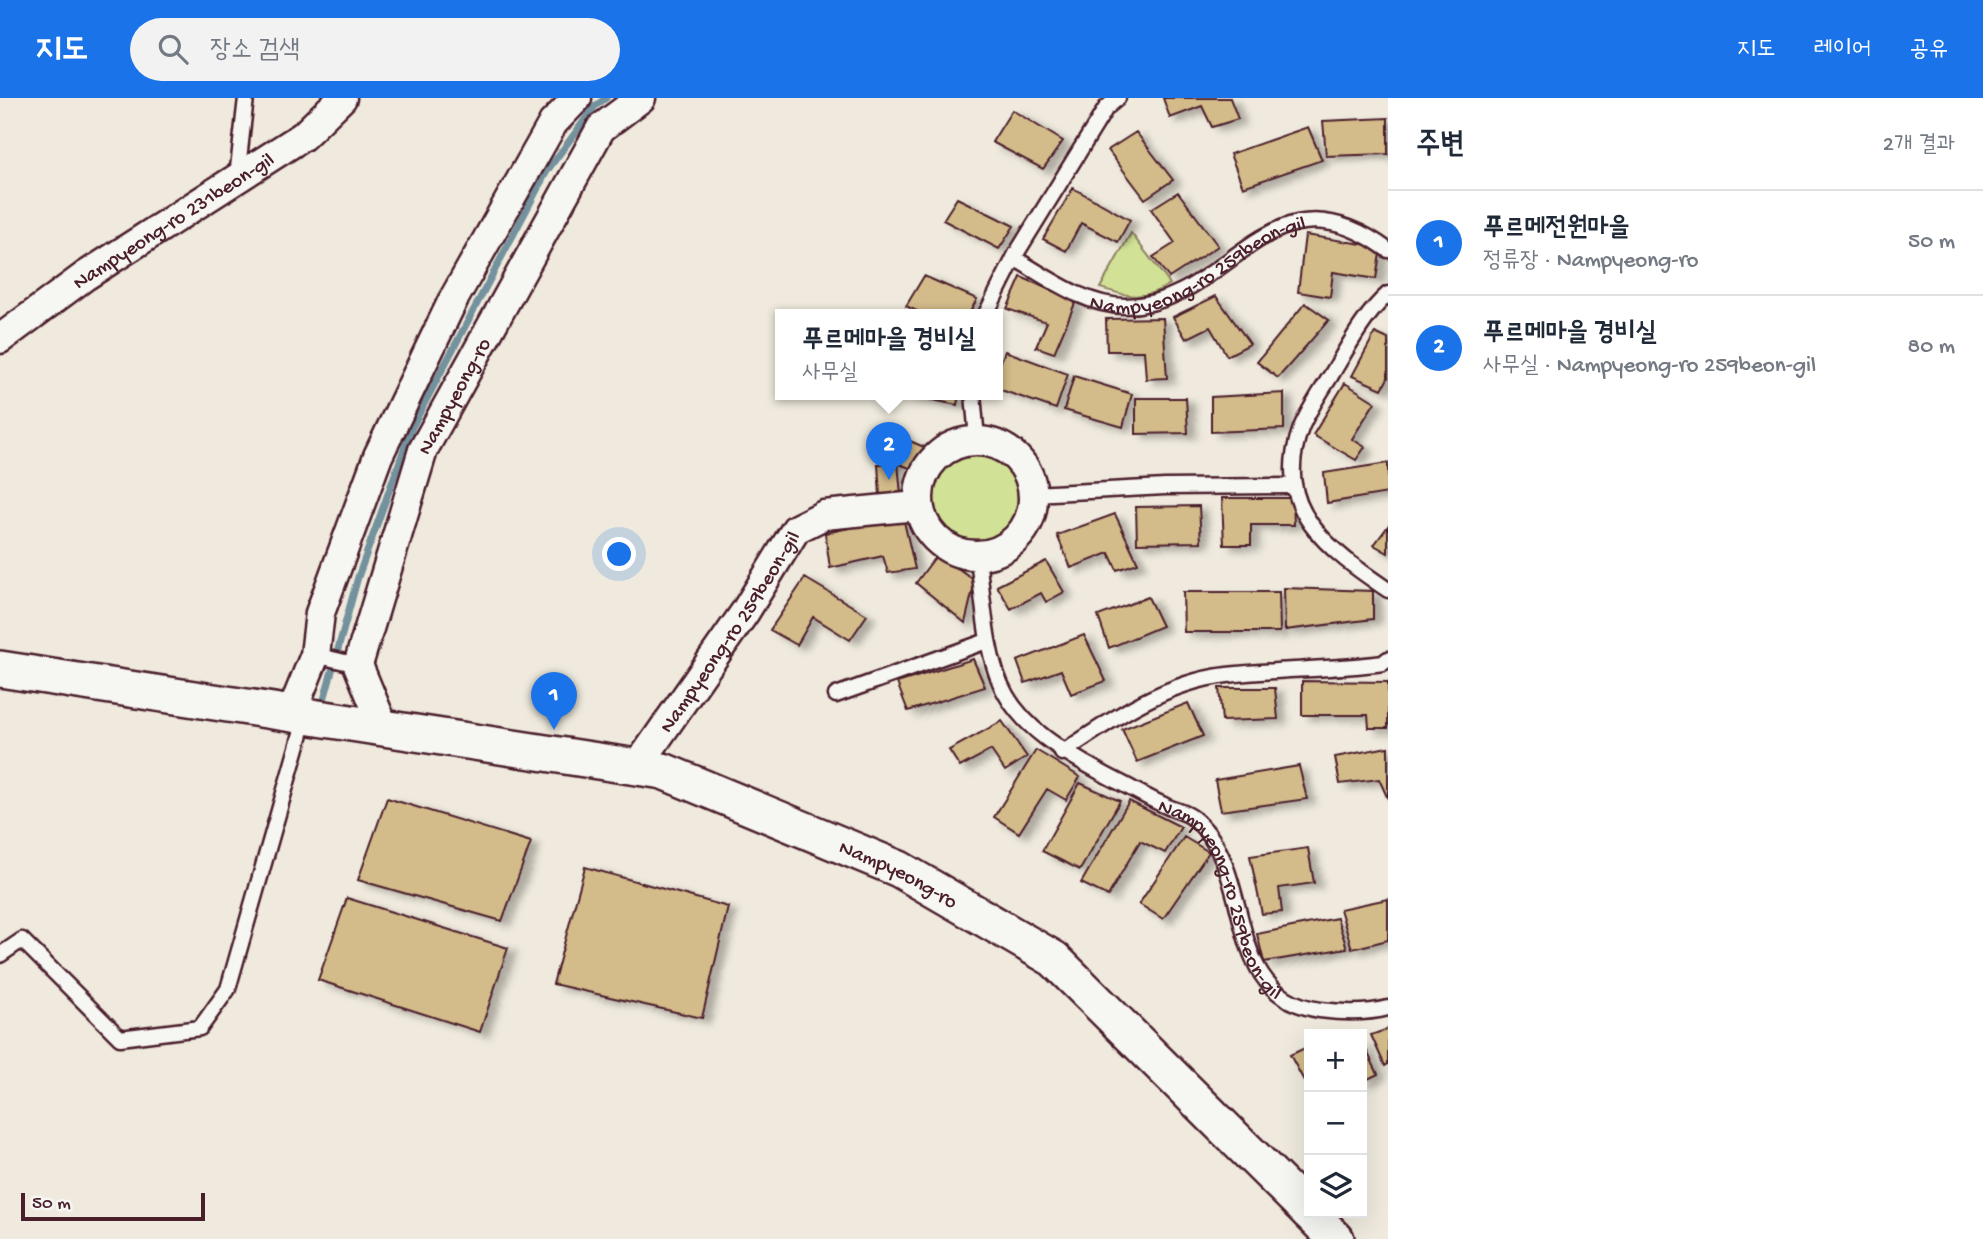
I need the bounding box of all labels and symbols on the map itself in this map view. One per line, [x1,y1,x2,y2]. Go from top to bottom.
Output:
street label: Nampyeong-ro 231beon-gil [69,149,280,297]
street label: Nampyeong-ro 259beon-gil [1086,213,1307,322]
street label: Nampyeong-ro [414,334,499,460]
pin: 2 [866,422,912,480]
street label: Nampyeong-ro 259beon-gil [656,528,808,739]
your location [602,537,636,571]
pin: 1 [531,672,577,730]
street label: Nampyeong-ro 259beon-gil [1153,795,1286,1007]
street label: Nampyeong-ro [835,836,961,916]
scale bar [21,1190,205,1222]

